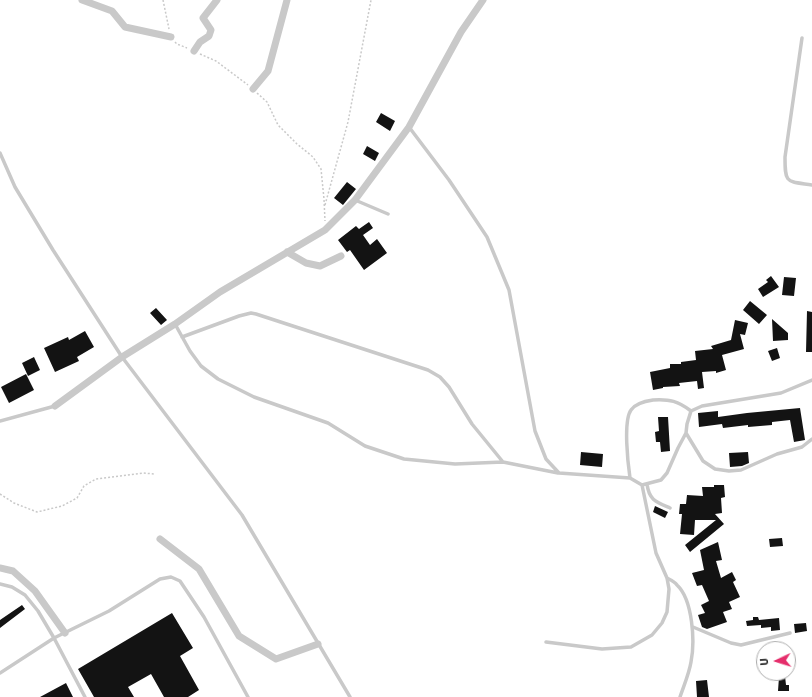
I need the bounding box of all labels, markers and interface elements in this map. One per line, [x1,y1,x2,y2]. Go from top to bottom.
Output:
north arrow [756,641,796,681]
text: U [758,658,771,666]

